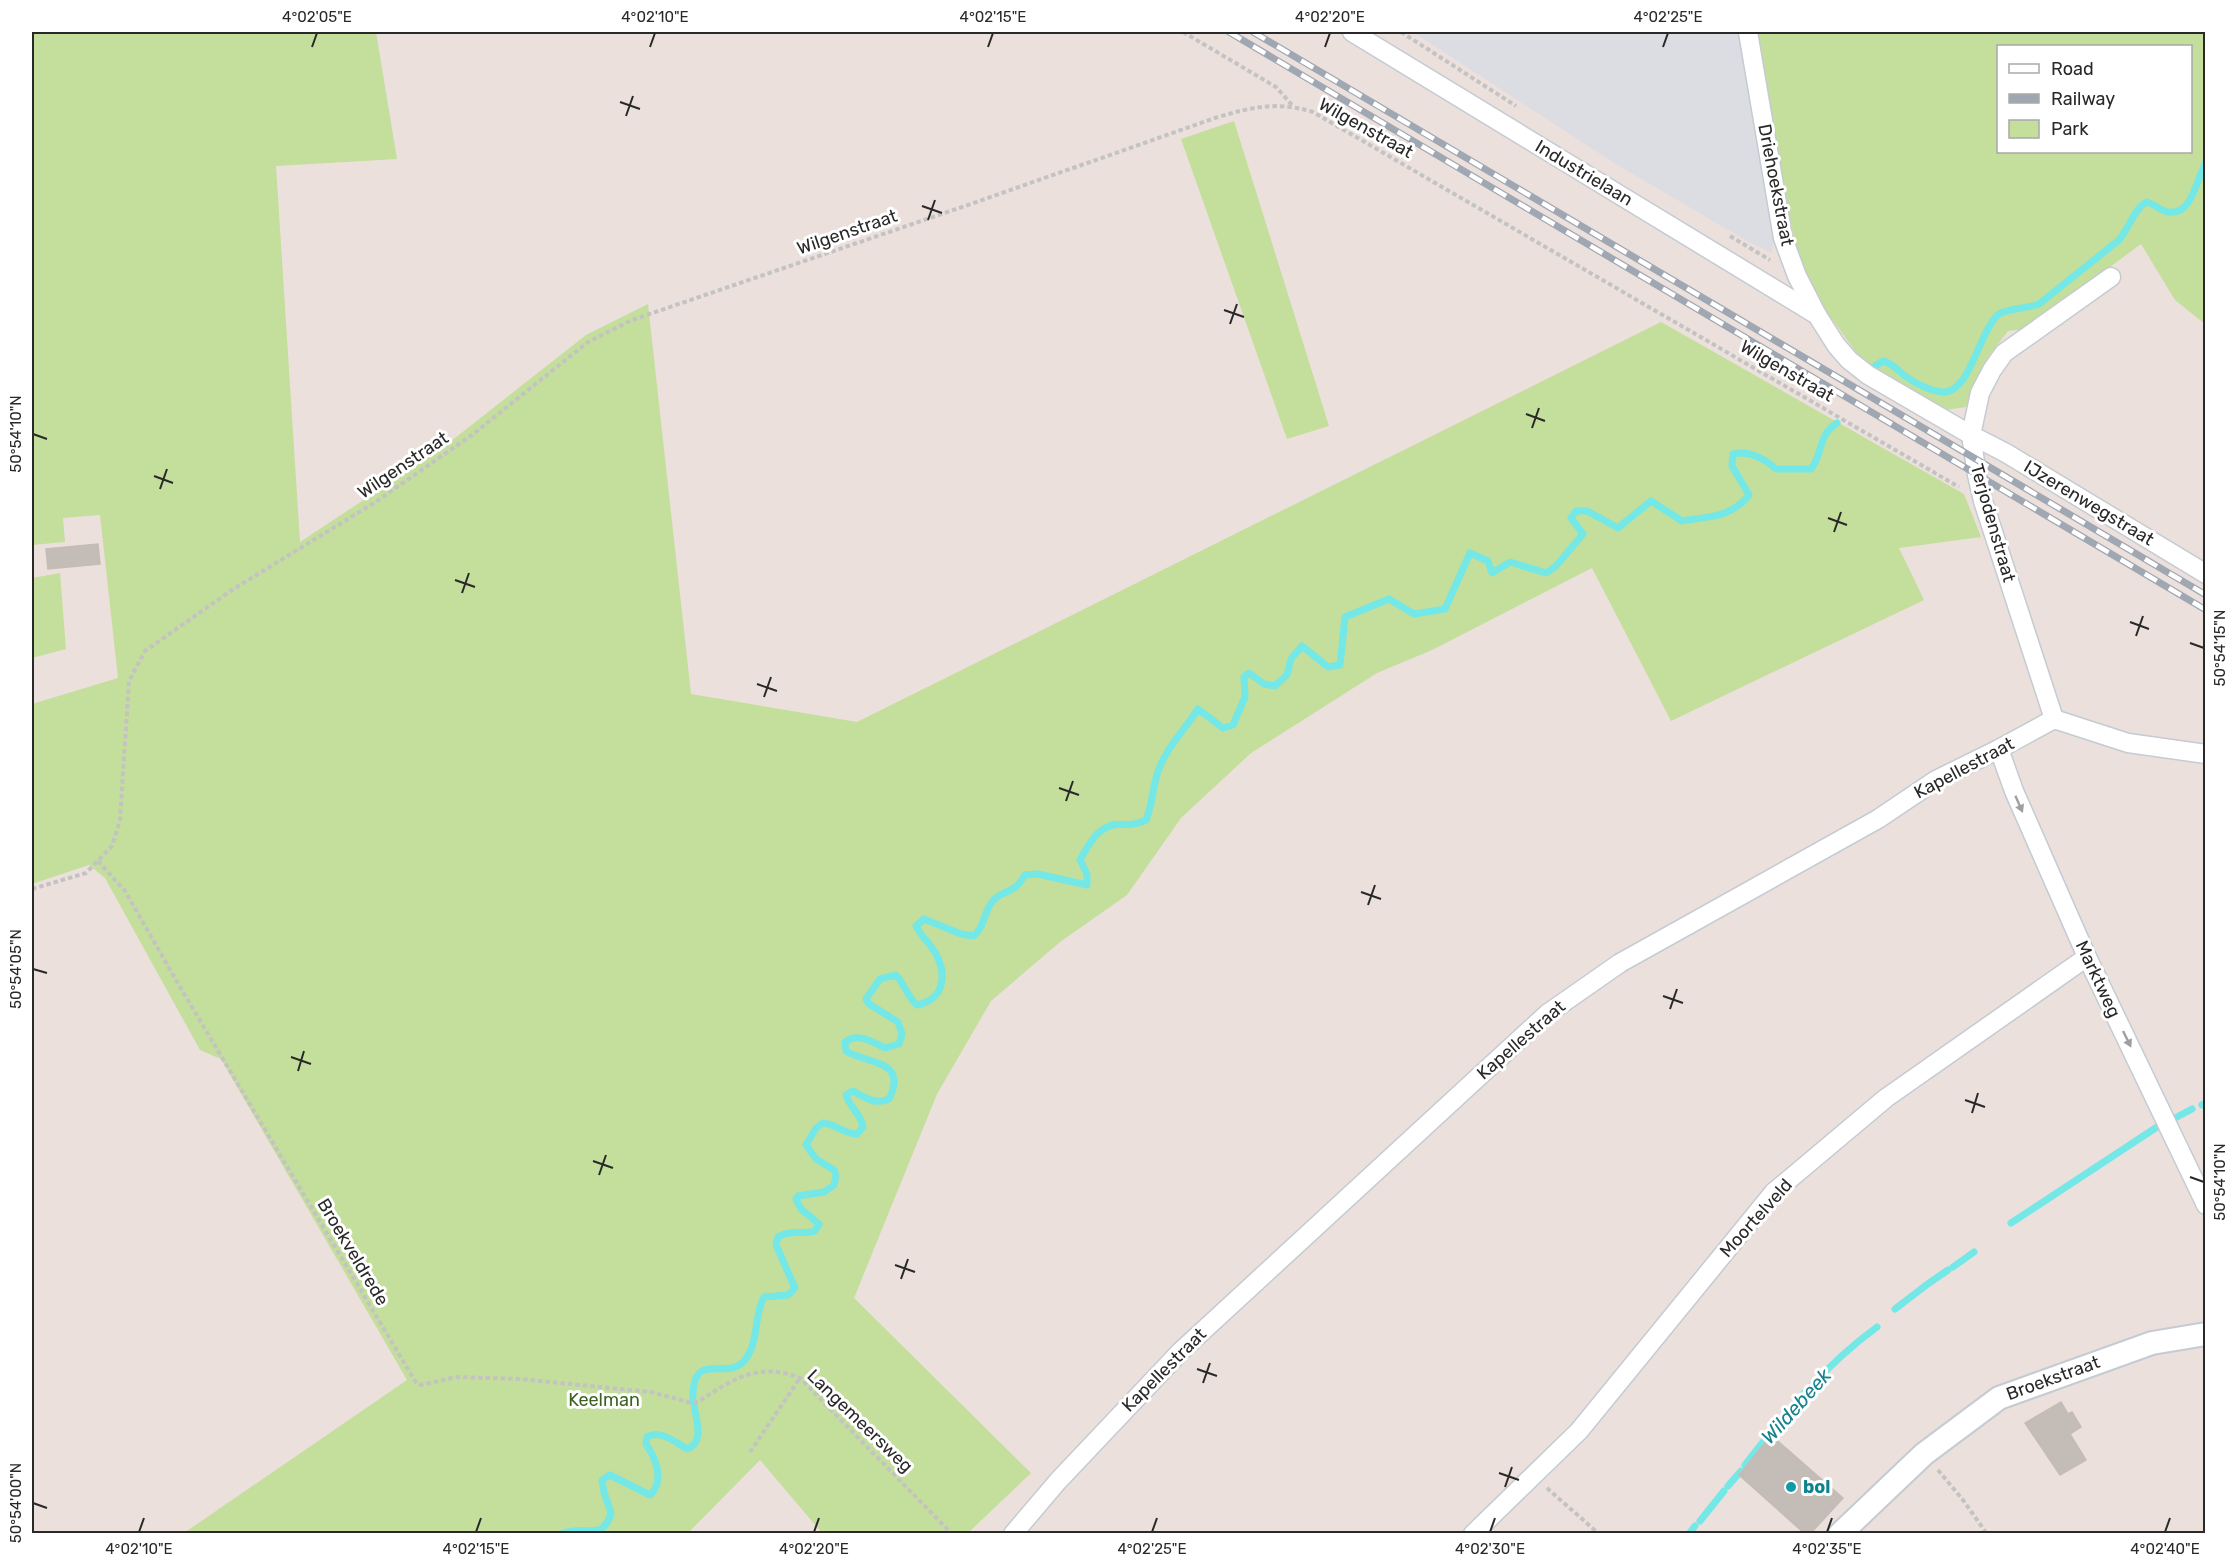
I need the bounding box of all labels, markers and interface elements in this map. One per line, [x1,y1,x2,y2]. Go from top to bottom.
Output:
text: 4°02'05"E [282,8,352,26]
text: 4°02'10"E [621,8,689,26]
text: 4°02'15"E [960,8,1026,26]
text: 4°02'20"E [1295,8,1365,26]
text: 4°02'25"E [1633,8,1703,26]
legend [1997,45,2192,153]
text: Road [2051,58,2094,80]
text: Railway [2051,88,2115,110]
street label: Wilgenstraat [1315,93,1417,163]
text: Park [2051,118,2089,140]
street label: Driehoekstraat [1753,122,1799,248]
street label: Industrielaan [1531,135,1637,211]
street label: Wilgenstraat [794,205,900,259]
street label: Wilgenstraat [1736,335,1838,407]
text: 50°54'10"N [7,395,25,473]
street label: Wilgenstraat [353,427,453,503]
street label: IJzerenwegstraat [2020,456,2158,550]
street label: Terjodenstraat [1966,461,2020,585]
text: 50°54'15"N [2211,610,2229,686]
street label: Kapellestraat [1910,732,2018,804]
one-way arrow [2015,796,2024,813]
text: 50°54'05"N [7,929,25,1009]
street label: Marktweg [2071,937,2125,1021]
street label: Kapellestraat [1472,996,1570,1084]
one-way arrow [2122,1030,2131,1047]
text: 50°54'10"N [2211,1143,2229,1221]
street label: Moortelveld [1715,1174,1797,1262]
street label: Broekveldrede [312,1195,394,1309]
street label: Kapellestraat [1117,1323,1211,1417]
street label: Broekstraat [2003,1351,2103,1405]
water label: Wildebeek [1756,1363,1837,1449]
street label: Langemeersweg [802,1365,918,1477]
park label: Keelman [568,1389,640,1411]
text: 50°54'00"N [7,1463,25,1543]
place label: bol [1803,1476,1831,1498]
marker: bol [1784,1480,1798,1494]
text: 4°02'10"E [105,1540,173,1558]
text: 4°02'15"E [443,1540,509,1558]
text: 4°02'20"E [779,1540,849,1558]
text: 4°02'25"E [1117,1540,1187,1558]
text: 4°02'30"E [1455,1540,1525,1558]
text: 4°02'35"E [1792,1540,1862,1558]
text: 4°02'40"E [2130,1540,2200,1558]

